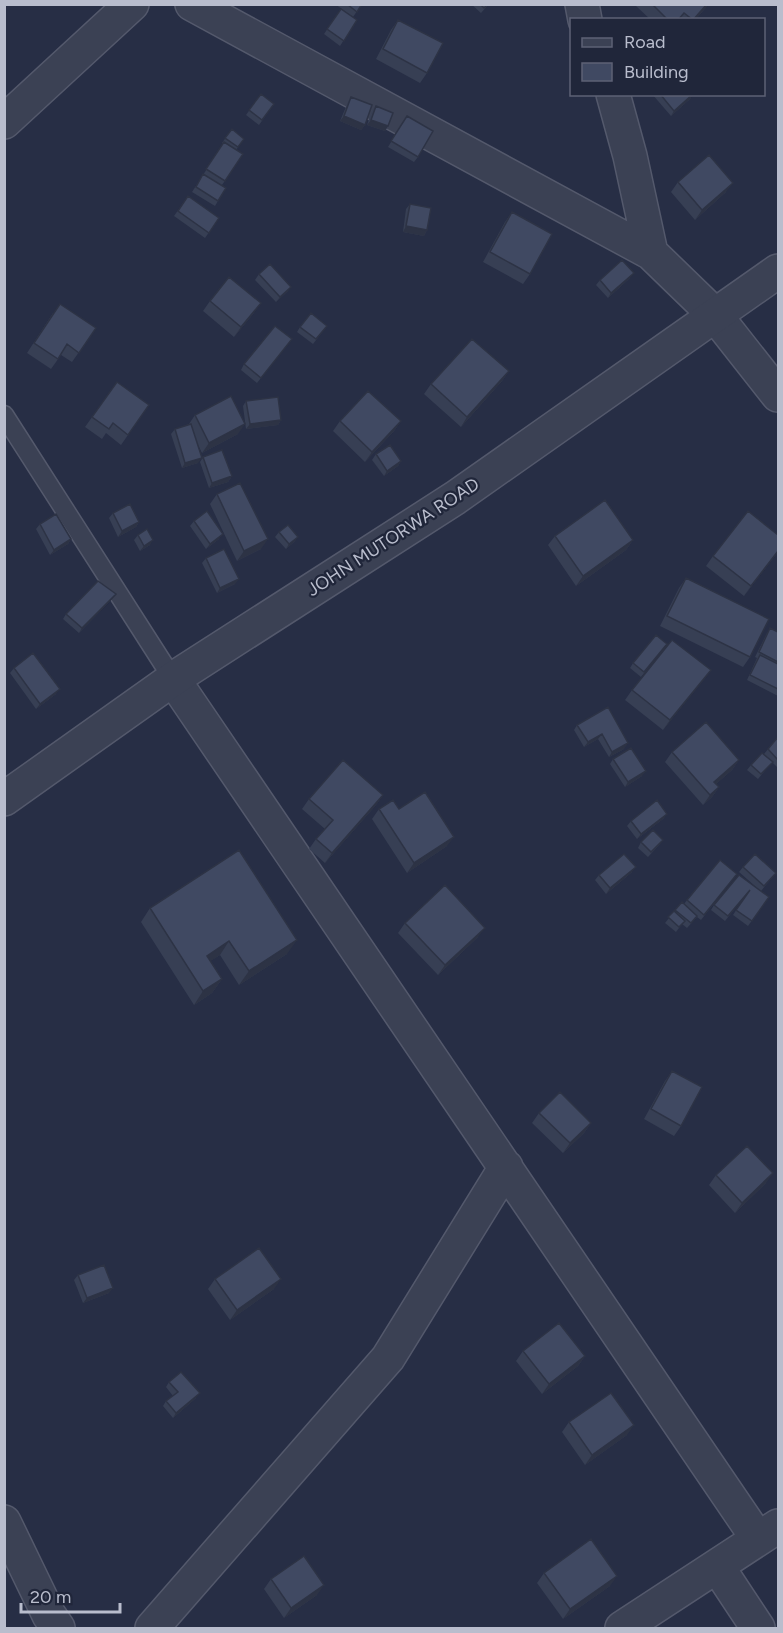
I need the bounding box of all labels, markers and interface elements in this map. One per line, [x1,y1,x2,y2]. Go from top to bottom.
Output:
legend [570,18,765,96]
text: Road [624,31,665,53]
text: Building [624,61,689,83]
street label: JOHN MUTORWA ROAD [303,473,483,601]
scale bar [21,1576,120,1614]
text: 20 m [30,1586,71,1608]

